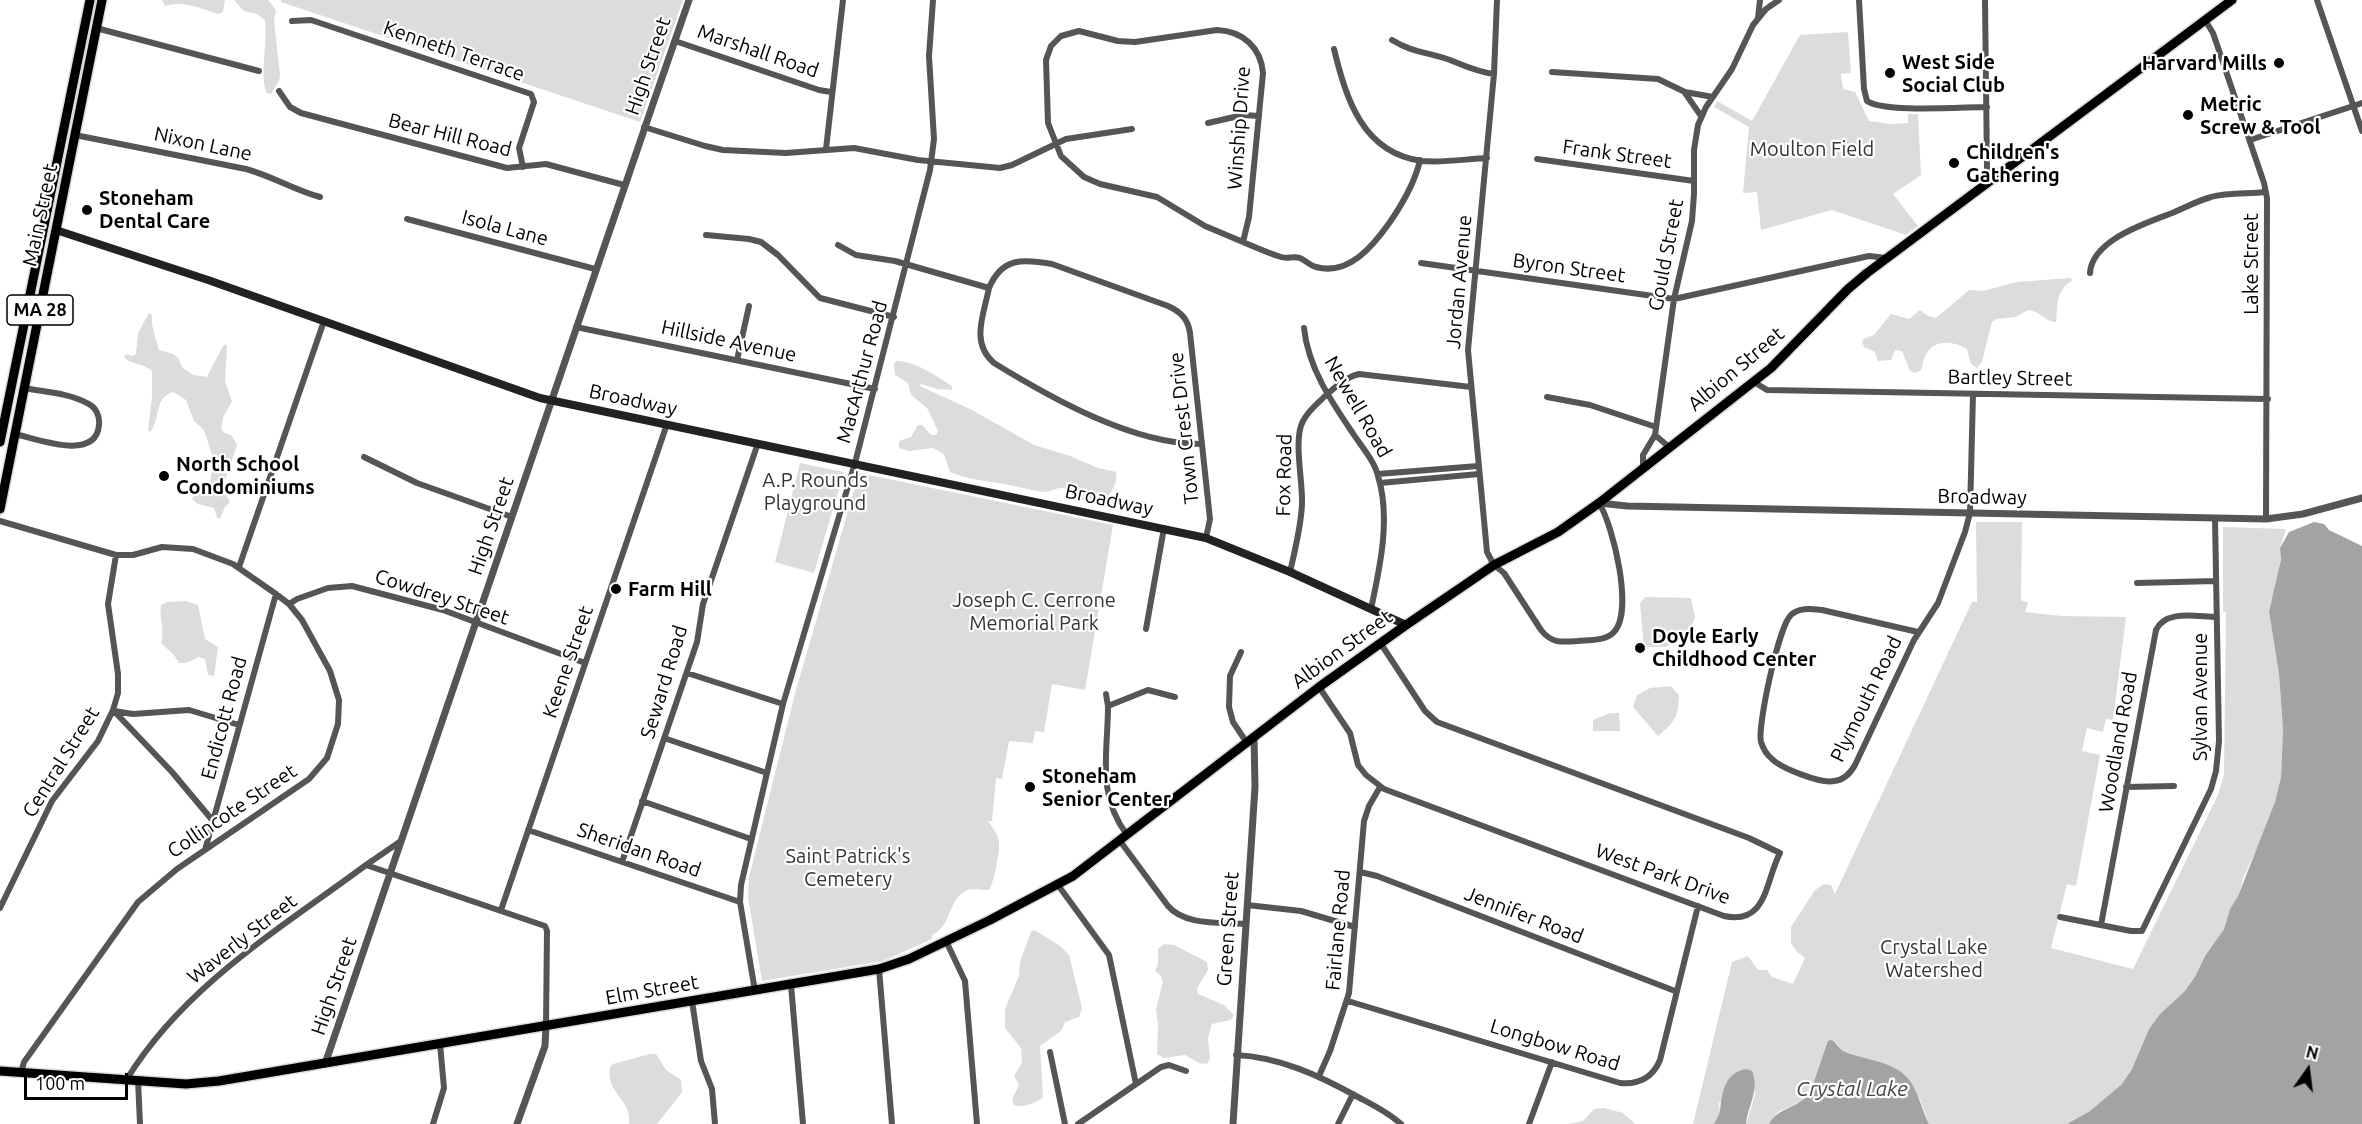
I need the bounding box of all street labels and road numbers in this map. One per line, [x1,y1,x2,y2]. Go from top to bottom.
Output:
street label: High Street [620,14,676,118]
street label: Kenneth Terrace [380,16,528,86]
street label: Marshall Road [694,19,822,83]
street label: Winship Drive [1223,65,1255,191]
street label: Bear Hill Road [386,108,514,162]
street label: Nixon Lane [152,122,254,166]
street label: Frank Street [1561,134,1673,174]
street label: Main Street [17,161,63,269]
street label: Gould Street [1643,197,1689,313]
street label: Isola Lane [459,205,551,251]
street label: Lake Street [2239,213,2263,315]
street label: Jordan Avenue [1441,214,1477,350]
street label: Byron Street [1511,248,1627,288]
road number: MA 28 [7,295,73,325]
street label: MacArthur Road [831,298,893,446]
street label: Hillside Avenue [659,315,799,367]
street label: Albion Street [1683,322,1789,416]
street label: Town Crest Drive [1164,351,1204,505]
street label: Newell Road [1319,352,1397,462]
street label: Bartley Street [1947,365,2073,391]
street label: Broadway [587,379,679,421]
street label: Fox Road [1271,433,1297,517]
street label: High Street [463,474,519,578]
street label: Broadway [1063,479,1155,521]
street label: Broadway [1937,484,2027,510]
street label: Cowdrey Street [372,564,512,630]
street label: Keene Street [538,603,598,721]
street label: Albion Street [1287,605,1397,693]
street label: Seward Road [635,622,693,742]
street label: Plymouth Road [1825,632,1907,766]
street label: Sylvan Avenue [2188,633,2212,761]
street label: Endicott Road [196,654,252,782]
street label: Woodland Road [2094,670,2142,814]
street label: Central Street [17,702,105,822]
street label: Collincote Street [163,759,301,863]
street label: Sheridan Road [574,818,704,882]
street label: West Park Drive [1592,838,1734,910]
street label: Fairlane Road [1321,869,1355,991]
street label: Green Street [1212,871,1244,987]
street label: Jennifer Road [1461,881,1587,949]
street label: Waverly Street [183,889,301,989]
street label: High Street [306,934,362,1038]
street label: Elm Street [604,970,700,1010]
street label: Longbow Road [1487,1014,1623,1076]

